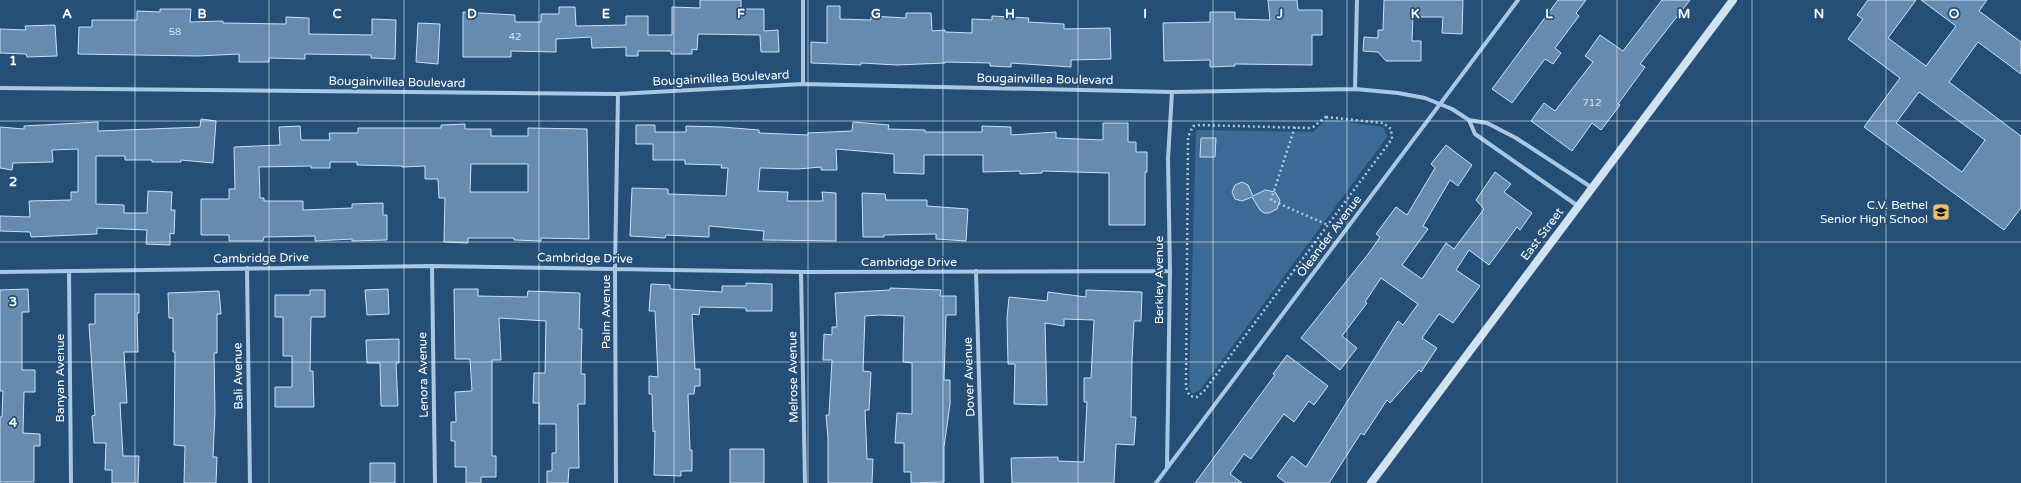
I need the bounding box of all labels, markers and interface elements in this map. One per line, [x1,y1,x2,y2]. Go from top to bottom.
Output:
text: A [62,6,72,22]
text: B [197,6,207,22]
text: C [332,6,342,22]
text: D [467,6,477,22]
text: E [602,6,610,22]
text: F [737,6,745,22]
text: G [871,6,881,22]
text: H [1005,6,1015,22]
text: I [1143,6,1147,22]
text: J [1276,6,1283,22]
text: K [1411,6,1420,22]
text: L [1545,6,1553,22]
text: M [1678,6,1690,22]
text: N [1814,6,1824,22]
text: O [1949,6,1960,22]
house number: 58 [169,26,181,38]
house number: 42 [509,31,521,43]
text: 1 [9,53,17,69]
street label: Bougainvillea Boulevard [652,67,790,89]
street label: Bougainvillea Boulevard [976,71,1114,87]
street label: Bougainvillea Boulevard [328,74,466,90]
house number: 712 [1583,97,1601,109]
text: 2 [9,174,17,190]
street label: Oleander Avenue [1294,192,1364,280]
place label: C.V. Bethel Senior High School [1820,198,1928,226]
school or university icon: C.V. Bethel Senior High School [1931,202,1951,222]
street label: East Street [1518,205,1567,263]
street label: Berkley Avenue [1152,236,1166,324]
street label: Cambridge Drive [213,250,309,266]
street label: Cambridge Drive [537,250,633,266]
street label: Cambridge Drive [861,255,957,269]
street label: Palm Avenue [599,275,613,349]
text: 3 [9,294,17,310]
street label: Melrose Avenue [785,331,801,423]
street label: Lenora Avenue [415,332,431,418]
street label: Banyan Avenue [53,333,67,422]
street label: Dover Avenue [961,337,977,417]
street label: Bali Avenue [230,342,246,410]
text: 4 [9,415,18,431]

